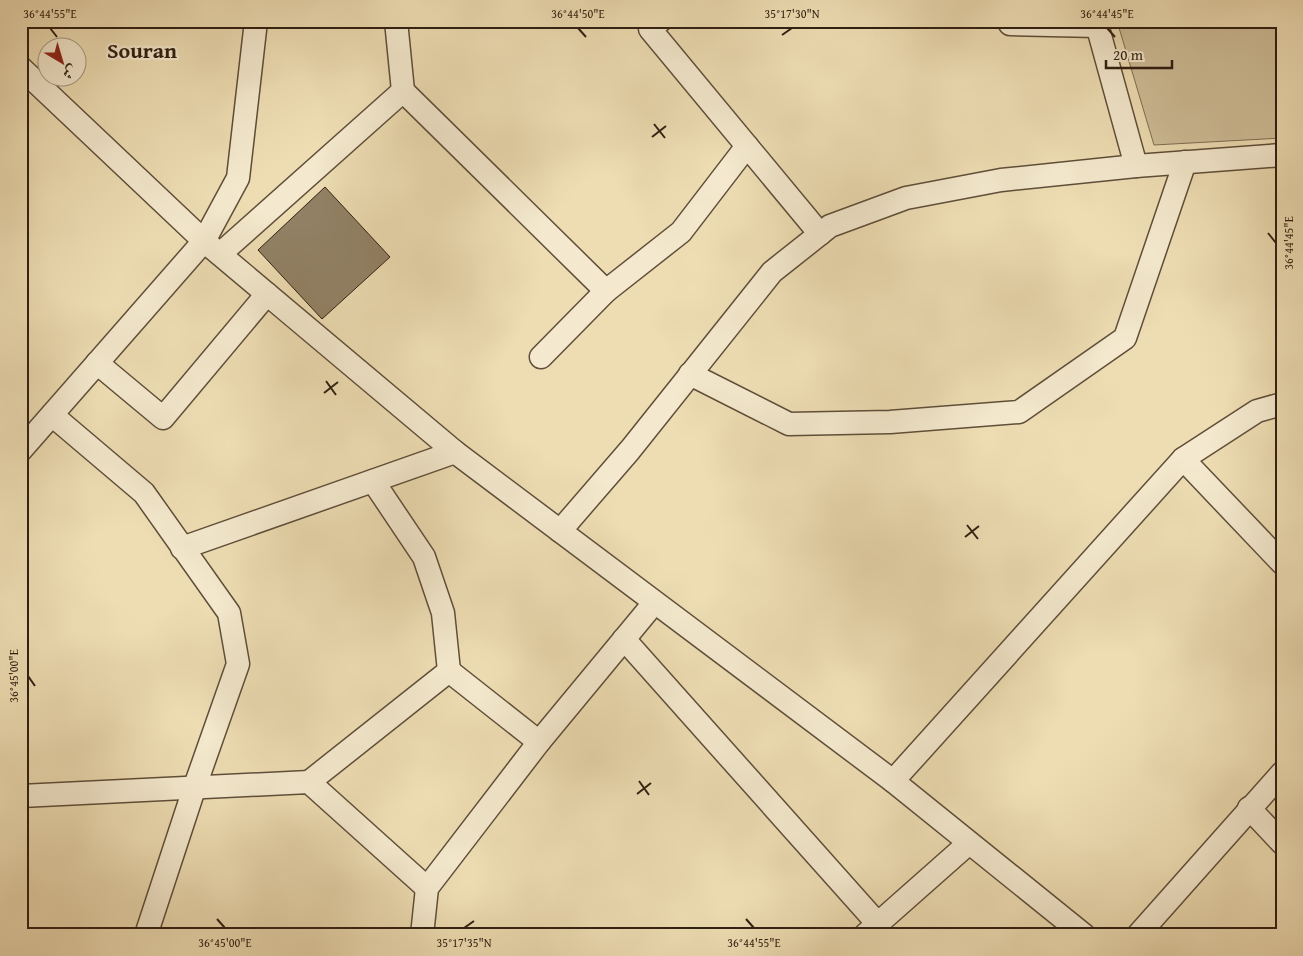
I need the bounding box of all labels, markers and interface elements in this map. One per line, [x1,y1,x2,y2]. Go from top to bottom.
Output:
text: 36°44'55"E [23,5,77,22]
text: 36°44'50"E [551,5,605,22]
text: 35°17'30"N [764,5,820,22]
text: 36°44'45"E [1080,5,1134,22]
district label: Souran [107,34,177,66]
north arrow [38,38,88,88]
scale bar [1106,38,1172,70]
text: 20 m [1113,44,1144,65]
text: ش [58,60,82,84]
text: 36°44'45"E [1280,216,1297,270]
text: 36°45'00"E [5,649,22,703]
text: 36°45'00"E [198,934,252,951]
text: 35°17'35"N [436,934,492,951]
text: 36°44'55"E [727,934,781,951]

